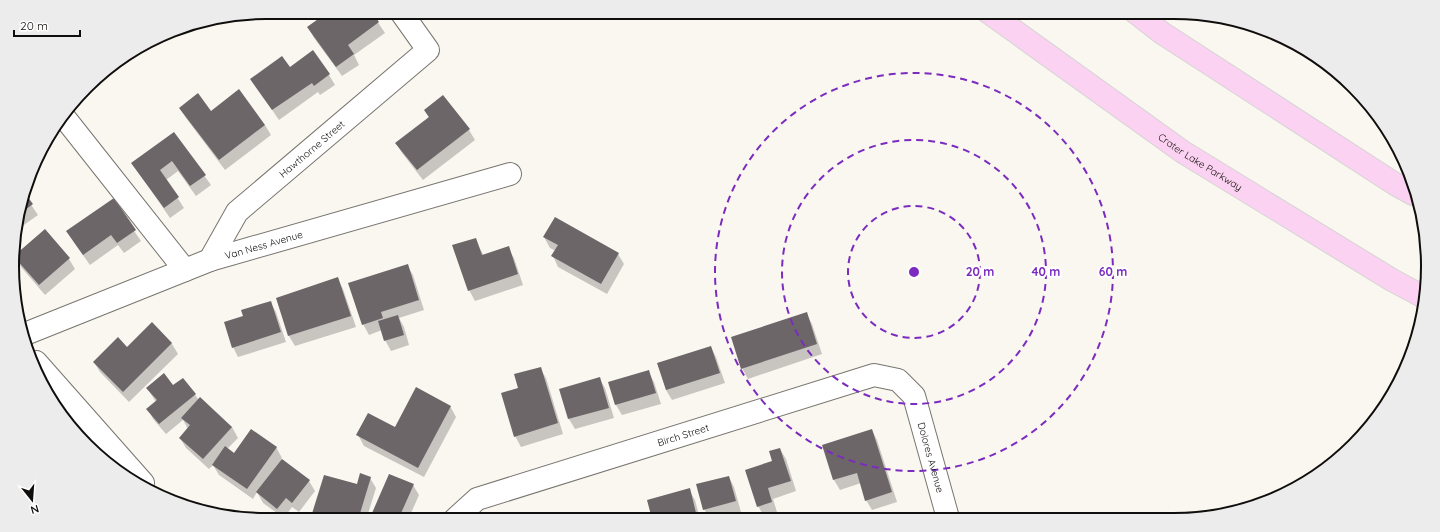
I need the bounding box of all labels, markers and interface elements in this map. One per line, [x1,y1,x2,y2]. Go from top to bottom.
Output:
scale bar [14,12,80,38]
text: 20 m [20,18,48,33]
street label: Hawthorne Street [277,117,348,180]
street label: Crater Lake Parkway [1156,130,1245,194]
street label: Van Ness Avenue [223,228,305,262]
text: 20 m [966,264,994,279]
text: 40 m [1032,264,1060,279]
text: 60 m [1099,264,1127,279]
centre of rings [907,265,921,279]
street label: Birch Street [656,421,711,449]
street label: Dolores Avenue [915,421,947,495]
north arrow [12,480,52,520]
text: N [29,502,41,517]

